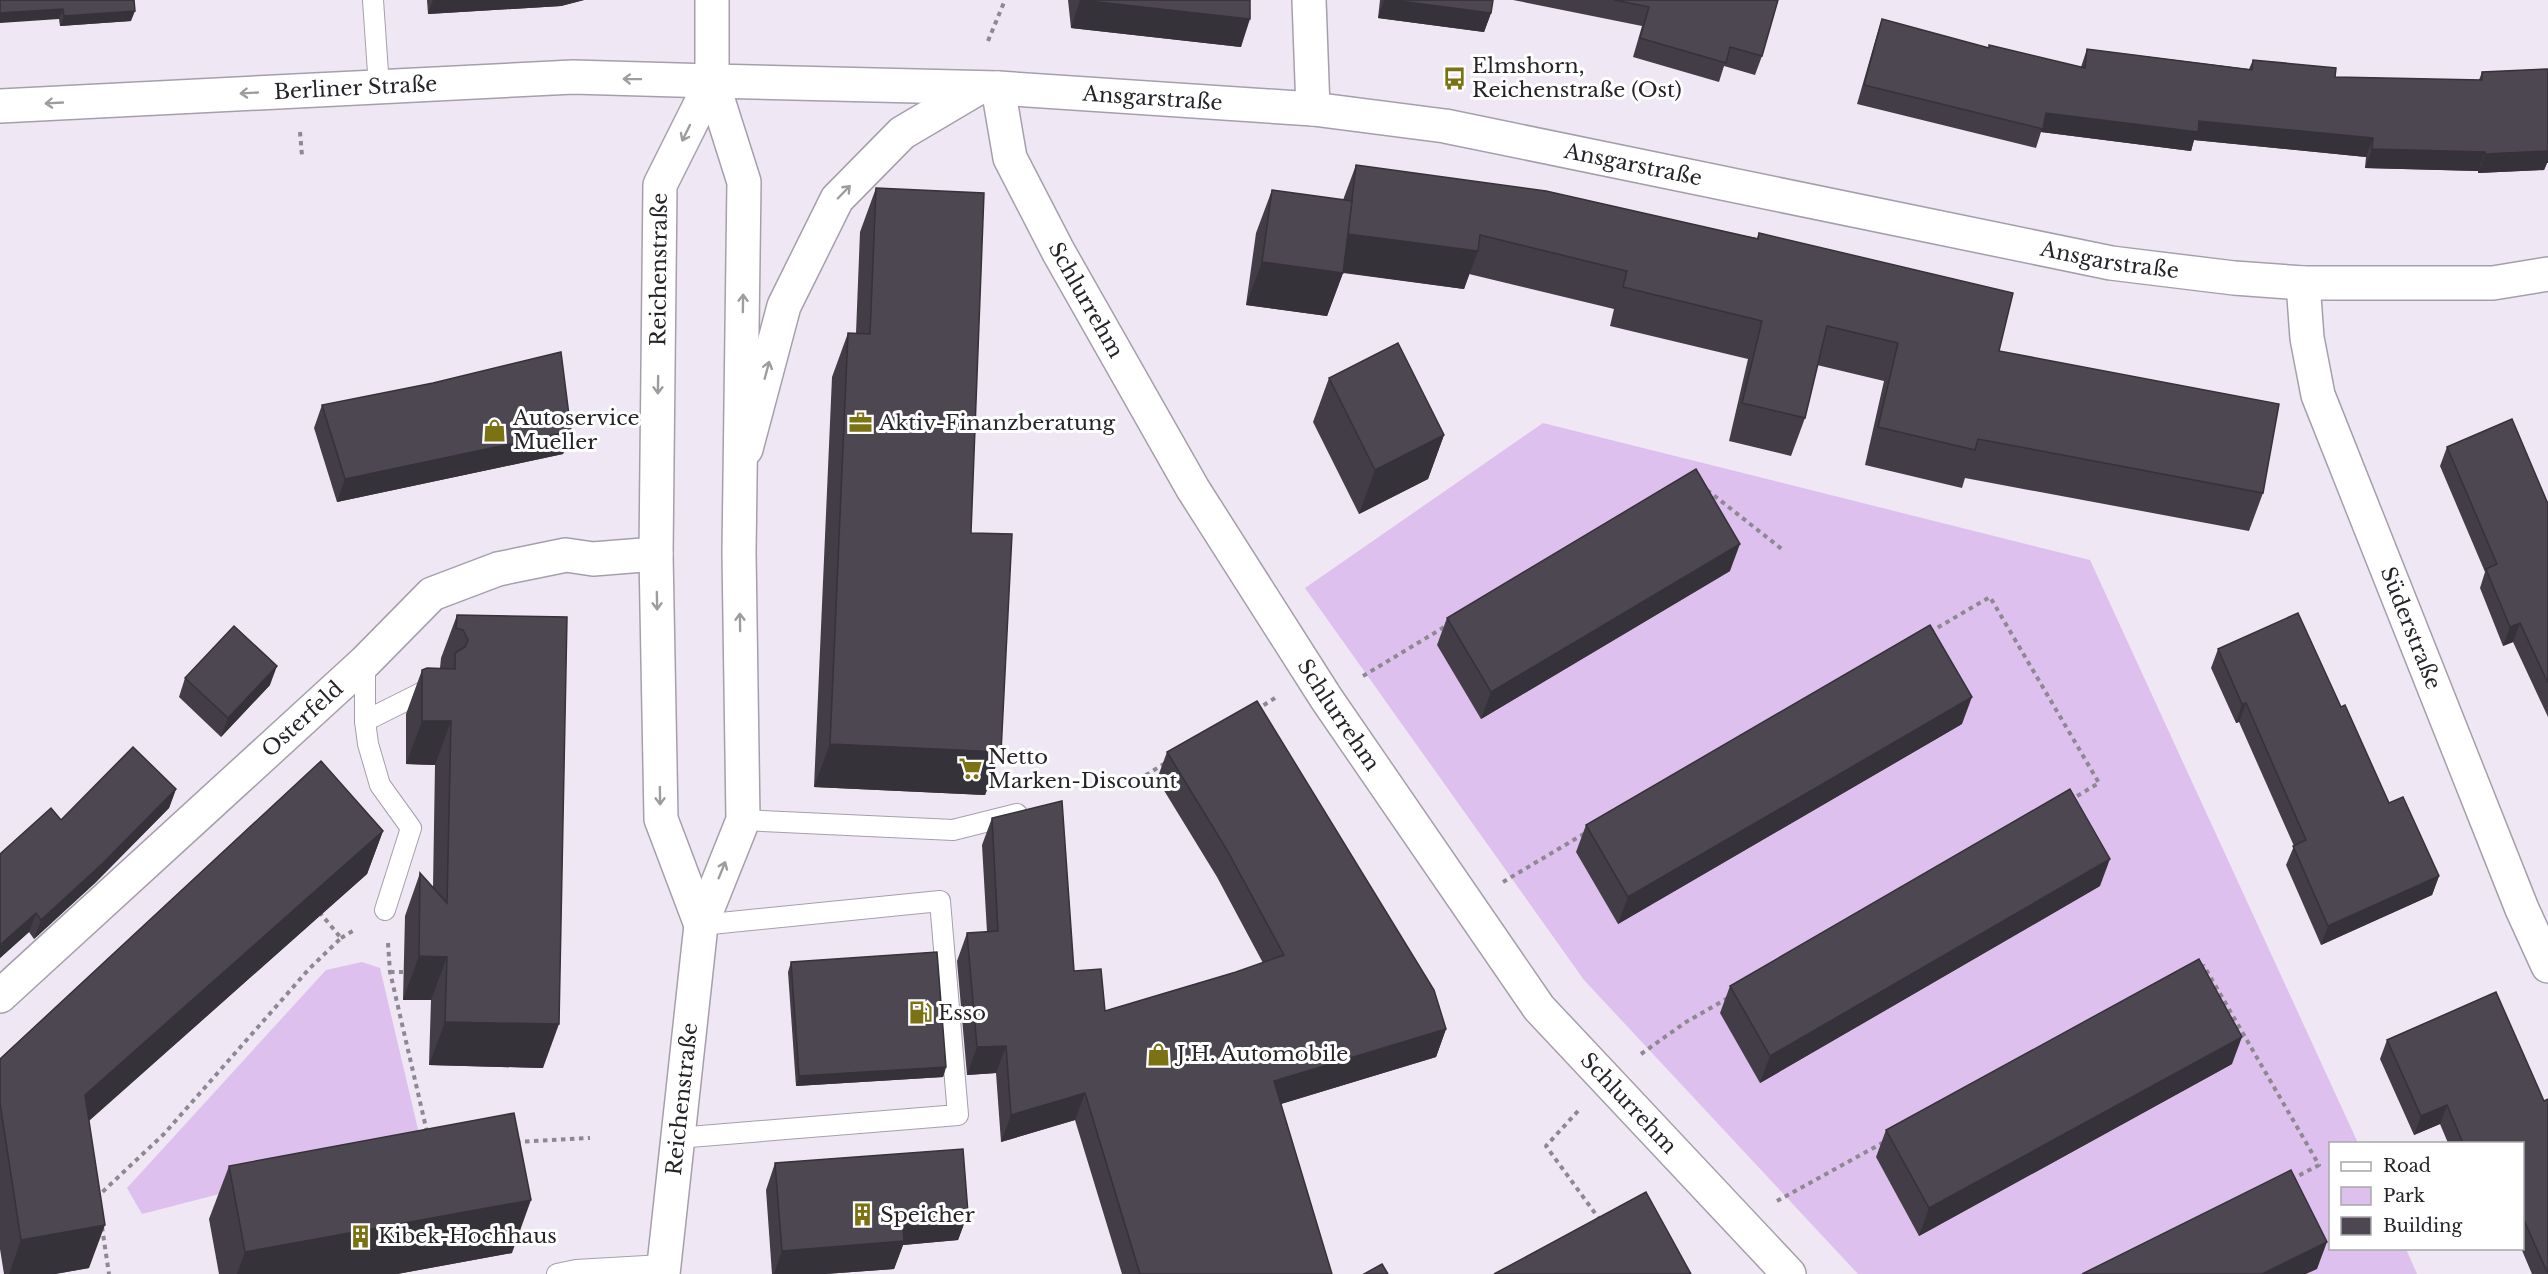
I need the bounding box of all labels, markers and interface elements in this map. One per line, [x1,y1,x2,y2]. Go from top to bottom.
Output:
place label: Elmshorn, Reichenstraße (Ost) [1472,53,1682,103]
bus stop icon: Elmshorn, Reichenstraße (Ost) [1441,65,1467,91]
street label: Berliner Straße [273,71,438,105]
one-way arrow [623,73,643,84]
street label: Ansgarstraße [1081,81,1223,116]
one-way arrow [239,88,259,99]
one-way arrow [44,98,64,109]
one-way arrow [679,124,691,142]
street label: Ansgarstraße [1561,138,1704,192]
one-way arrow [837,185,851,200]
street label: Reichenstraße [645,193,673,346]
street label: Ansgarstraße [2037,236,2180,284]
street label: Schlurrehm [1043,238,1129,363]
one-way arrow [737,294,749,314]
one-way arrow [762,361,773,380]
one-way arrow [652,375,664,395]
place label: Autoservice Mueller [512,405,640,455]
office icon: Aktiv-Finanzberatung [848,410,874,436]
place label: Aktiv-Finanzberatung [878,410,1116,436]
shop icon: Autoservice Mueller [482,417,508,443]
street label: Süderstraße [2375,563,2446,693]
one-way arrow [651,591,663,611]
one-way arrow [734,612,746,632]
street label: Schlurrehm [1292,654,1385,776]
street label: Osterfeld [257,676,348,763]
place label: Netto Marken-Discount [988,744,1177,794]
supermarket icon: Netto Marken-Discount [957,756,983,782]
one-way arrow [654,786,666,806]
one-way arrow [718,862,729,880]
fuel station icon: Esso [907,1000,933,1026]
place label: Esso [938,1000,986,1026]
street label: Reichenstraße [661,1021,703,1177]
shop icon: J.H. Automobile [1146,1041,1172,1067]
place label: J.H. Automobile [1174,1041,1348,1067]
street label: Schlurrehm [1575,1047,1683,1160]
legend [2329,1142,2524,1250]
text: Road [2383,1155,2431,1177]
text: Park [2383,1185,2425,1207]
building icon: Speicher [849,1202,875,1228]
place label: Speicher [880,1202,975,1228]
text: Building [2383,1215,2462,1237]
building icon: Kibek-Hochhaus [347,1223,373,1249]
place label: Kibek-Hochhaus [378,1223,557,1249]

